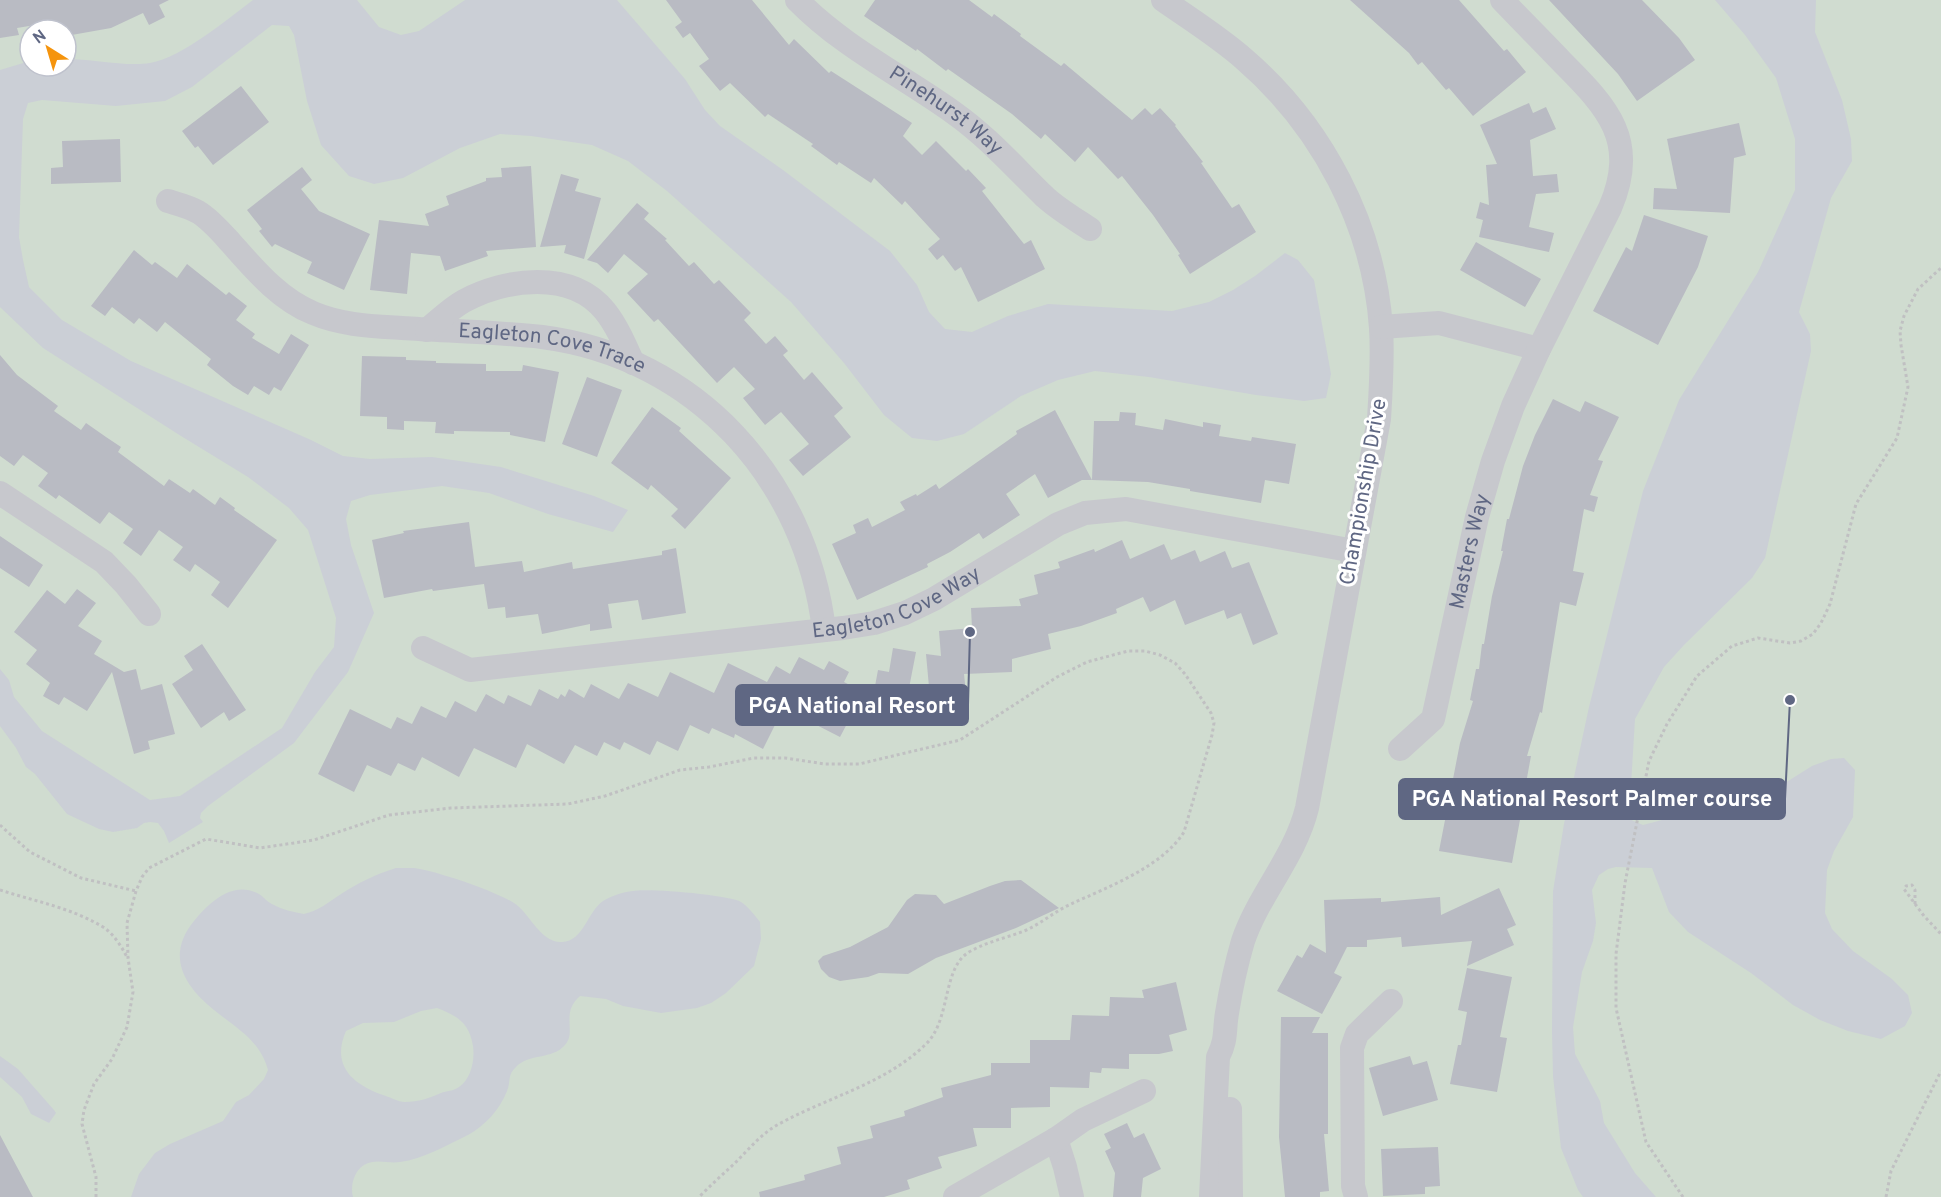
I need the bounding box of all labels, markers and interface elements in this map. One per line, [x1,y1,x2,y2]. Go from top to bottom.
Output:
north arrow [18,18,78,78]
text: N [30,26,51,49]
street label: Pinehurst Way [884,60,1009,161]
street label: Eagleton Cove Trace [458,318,650,380]
street label: Championship Drive [1334,397,1394,587]
street label: Masters Way [1444,491,1496,612]
street label: Eagleton Cove Way [811,560,986,645]
callout: PGA National Resort [736,685,968,725]
text: PGA National Resort [748,694,956,721]
callout: PGA National Resort Palmer course [1399,779,1785,819]
text: PGA National Resort Palmer course [1412,787,1772,814]

